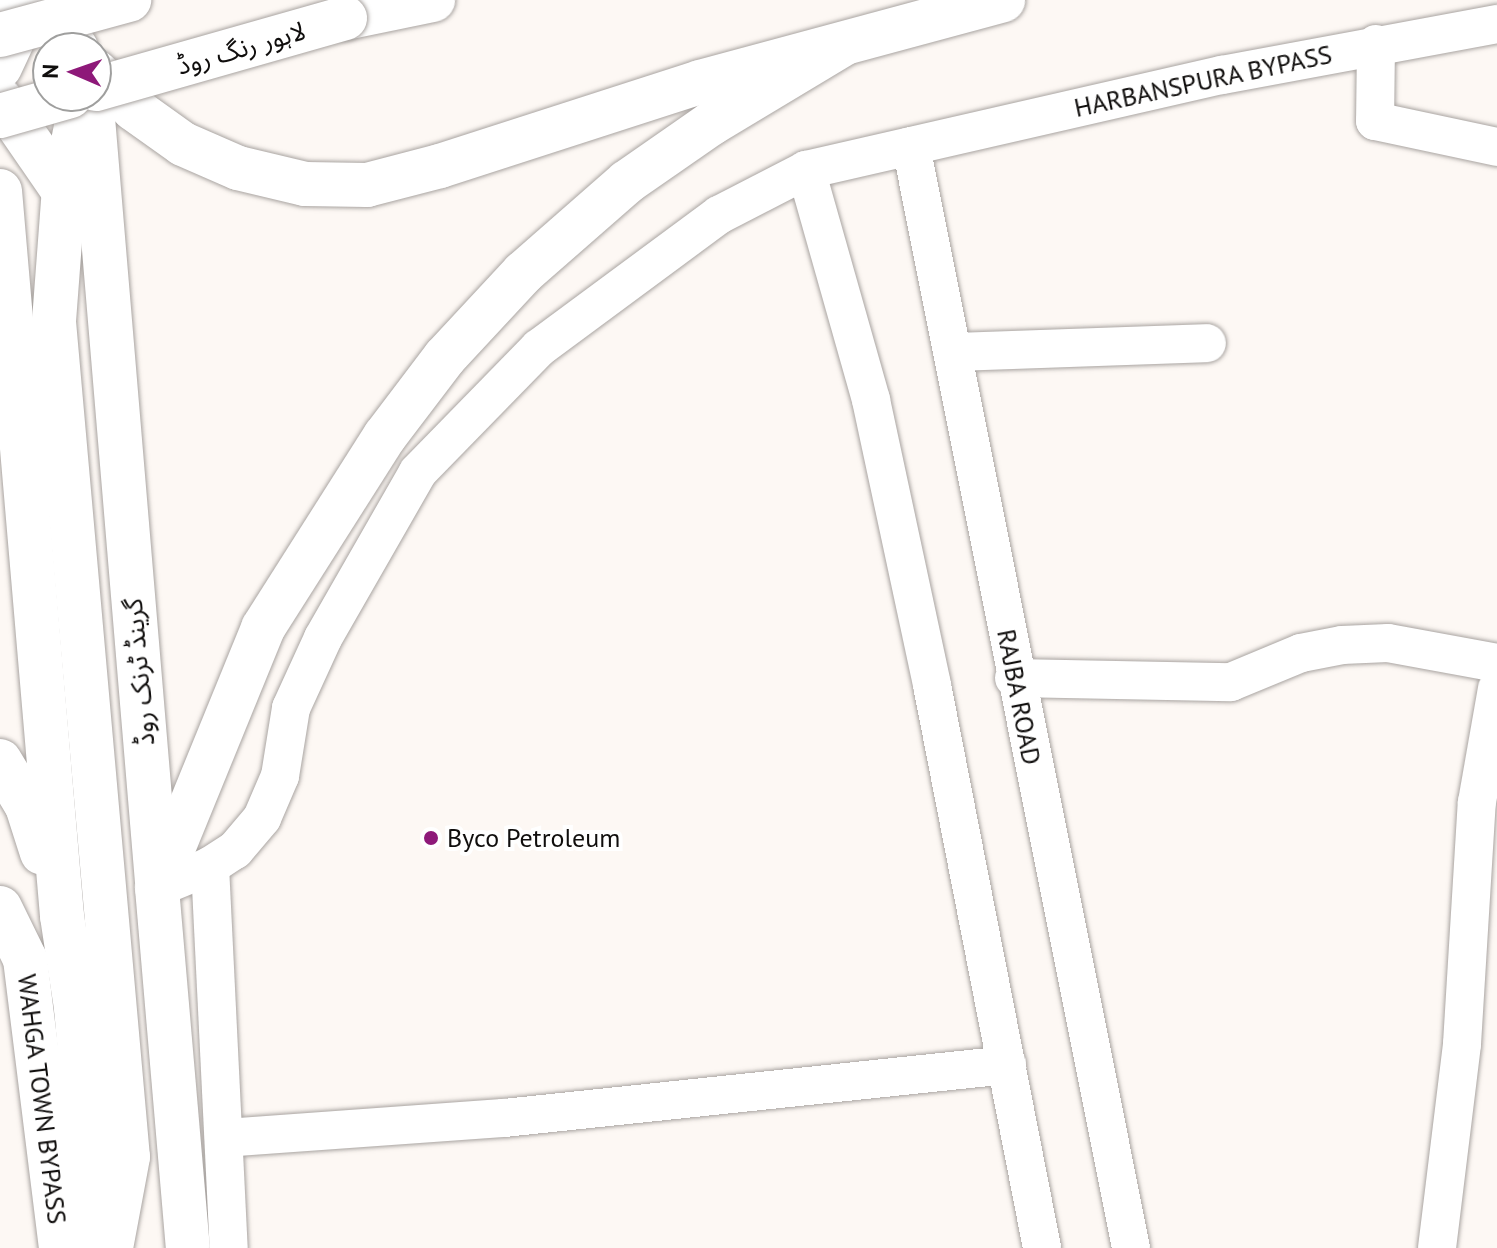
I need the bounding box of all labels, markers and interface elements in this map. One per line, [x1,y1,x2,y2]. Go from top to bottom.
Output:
street label: لاہور رنگ روڈ [173,15,309,81]
north arrow [32,32,112,112]
street label: HARBANSPURA BYPASS [1071,38,1335,124]
text: N [36,64,64,79]
street label: گرینڈ ٹرنک روڈ [117,597,161,747]
street label: RAJBA ROAD [990,626,1048,768]
place label: Byco Petroleum [447,822,620,854]
marker: Byco Petroleum [422,829,440,847]
street label: WAHGA TOWN BYPASS [11,971,73,1227]

